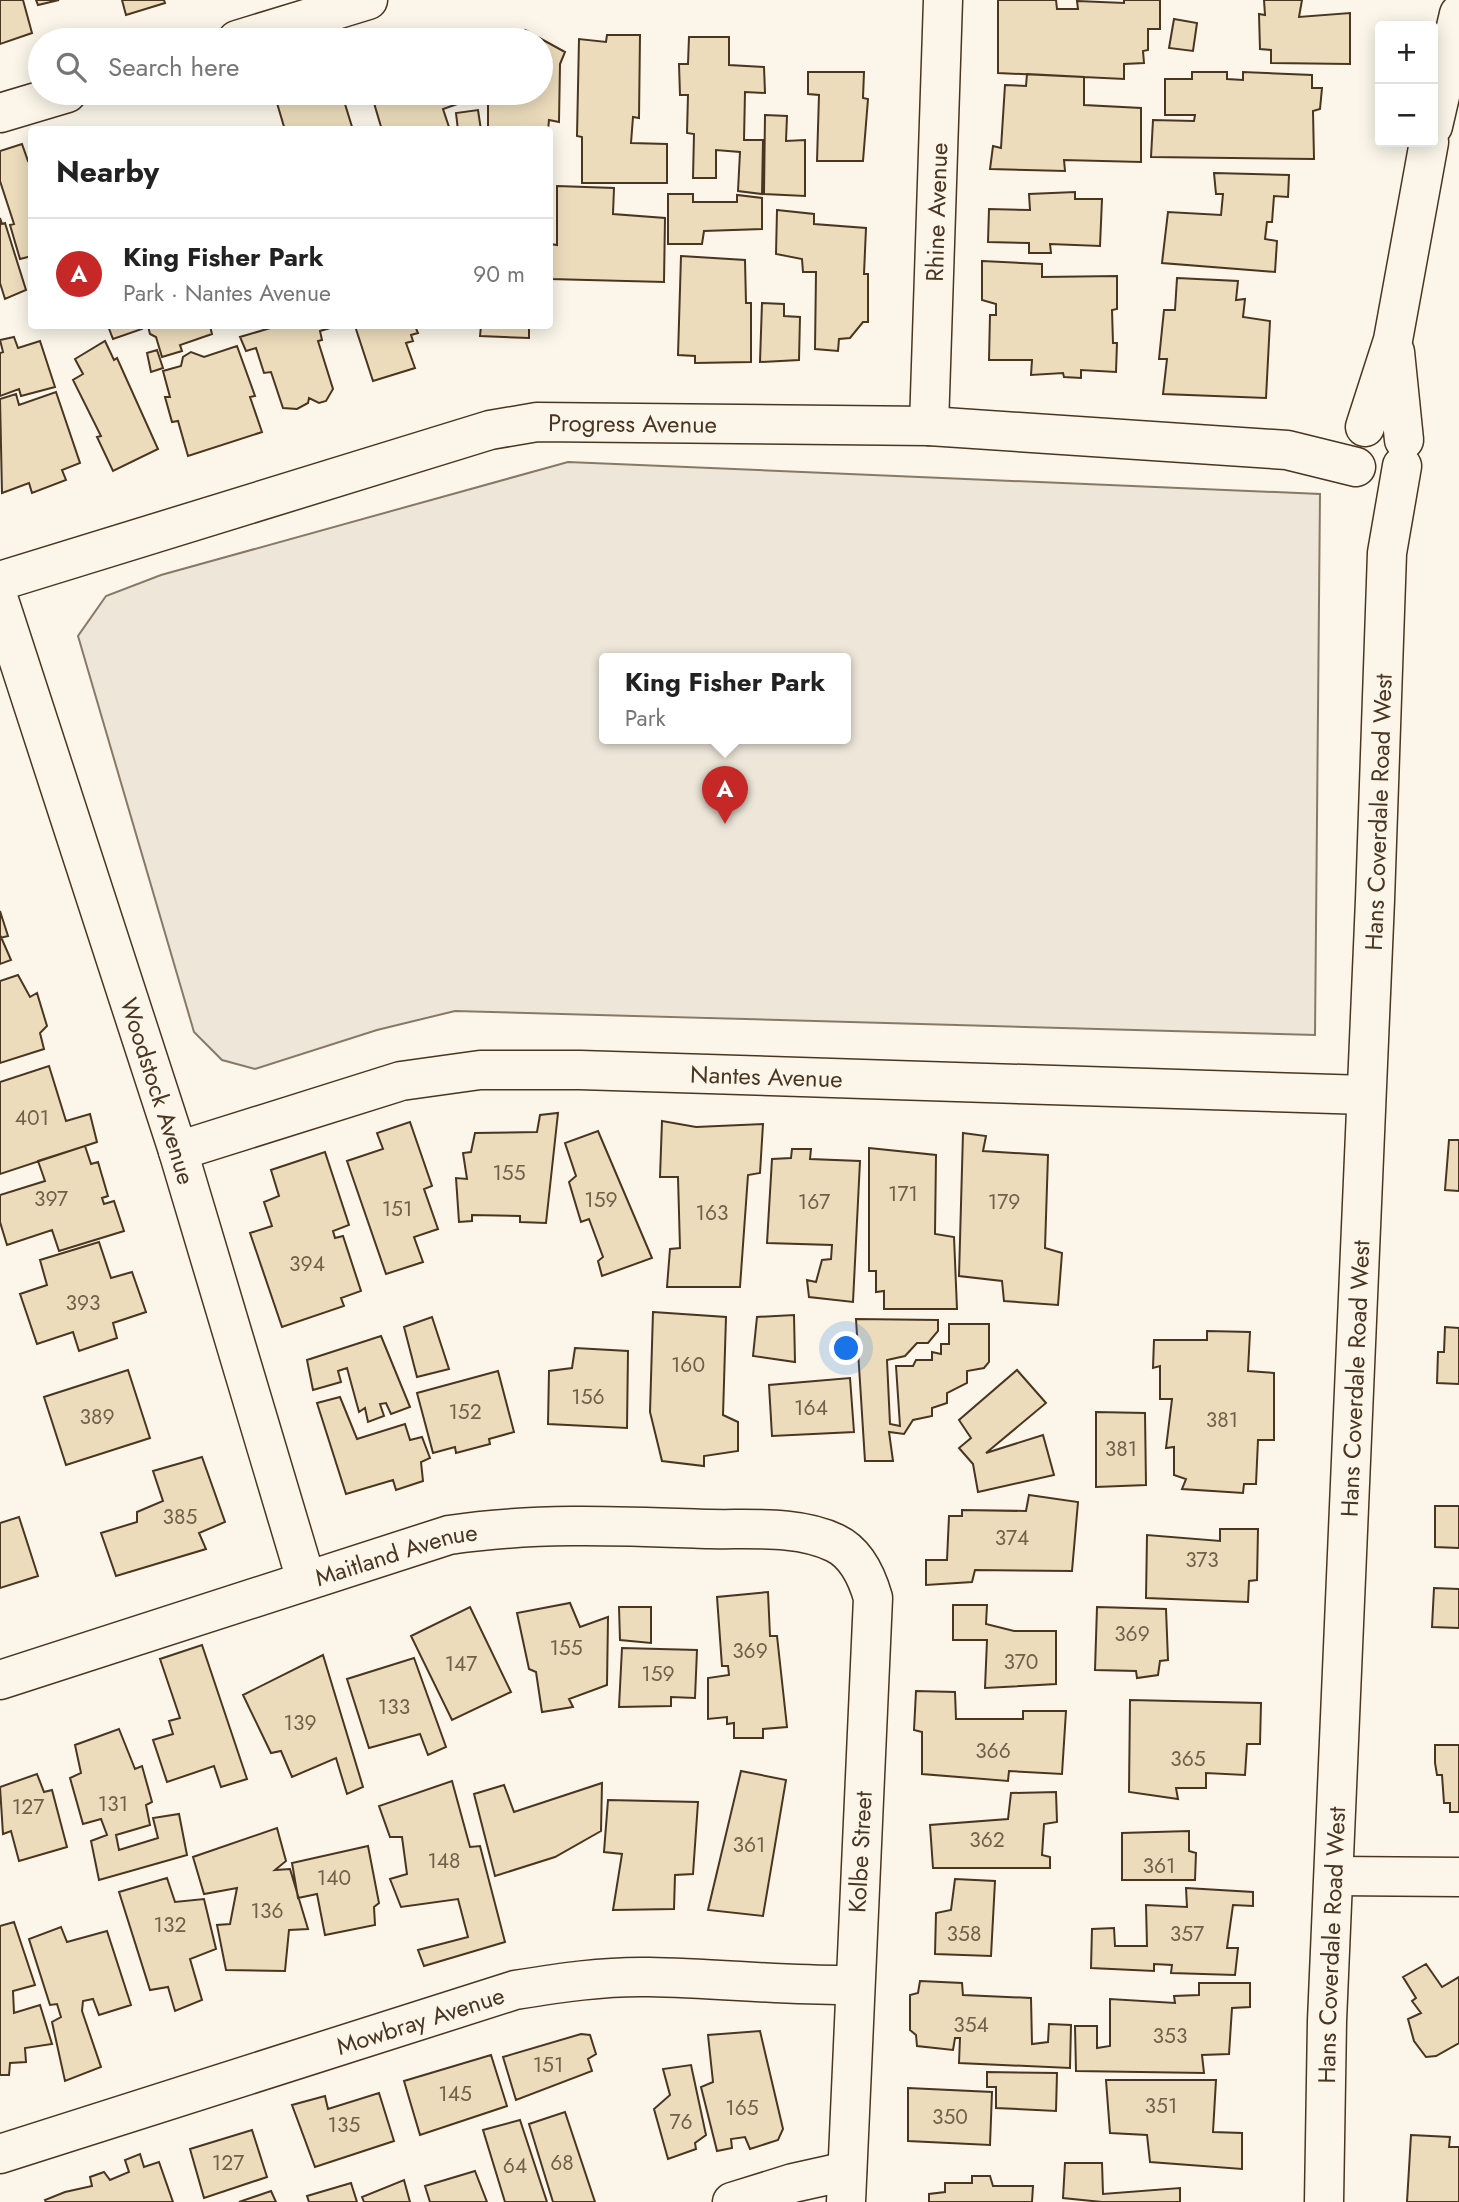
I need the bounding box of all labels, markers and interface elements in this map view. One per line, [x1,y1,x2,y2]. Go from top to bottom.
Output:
map controls [1375,21,1438,147]
button: + [1375,21,1438,84]
search box [28,28,553,105]
icon: search [52,48,90,86]
text: Search here [108,48,240,86]
button: − [1375,84,1438,147]
street label: Rhine Avenue [916,142,956,282]
text: Nearby [56,150,159,193]
text: King Fisher Park [123,238,324,276]
text: A [71,257,87,291]
text: 90 m [473,257,525,291]
text: Park · Nantes Avenue [123,276,331,310]
street label: Progress Avenue [548,405,717,441]
popup [599,653,851,744]
text: King Fisher Park [625,663,825,701]
street label: Hans Coverdale Road West [1355,673,1400,951]
text: Park [625,701,666,735]
pin: A [702,766,748,824]
street label: Woodstock Avenue [112,993,204,1189]
street label: Nantes Avenue [690,1056,843,1096]
house number: 401 [15,1103,49,1133]
house number: 155 [492,1158,526,1188]
house number: 171 [888,1179,918,1209]
house number: 397 [34,1184,68,1214]
house number: 159 [584,1185,618,1215]
house number: 167 [798,1187,830,1217]
house number: 179 [988,1187,1020,1217]
house number: 151 [382,1194,412,1224]
house number: 163 [695,1198,729,1228]
street label: Hans Coverdale Road West [1331,1239,1378,1518]
house number: 394 [289,1249,325,1279]
house number: 393 [65,1288,101,1318]
your location [829,1331,863,1365]
house number: 160 [671,1350,705,1380]
house number: 156 [571,1382,605,1412]
house number: 164 [794,1393,828,1423]
house number: 152 [448,1397,482,1427]
house number: 389 [79,1402,115,1432]
house number: 381 [1206,1405,1238,1435]
house number: 381 [1105,1434,1137,1464]
house number: 385 [163,1502,197,1532]
street label: Maitland Avenue [310,1514,479,1595]
house number: 374 [995,1523,1029,1553]
house number: 373 [1185,1545,1219,1575]
house number: 369 [1114,1619,1150,1649]
house number: 155 [549,1633,583,1663]
house number: 369 [732,1636,768,1666]
house number: 370 [1004,1647,1038,1677]
house number: 147 [445,1649,477,1679]
house number: 159 [641,1659,675,1689]
house number: 133 [378,1692,410,1722]
house number: 139 [283,1708,317,1738]
house number: 366 [975,1736,1011,1766]
house number: 365 [1170,1744,1206,1774]
house number: 131 [98,1789,128,1819]
street label: Kolbe Street [839,1790,881,1914]
house number: 127 [12,1792,44,1822]
street label: Hans Coverdale Road West [1308,1806,1354,2084]
house number: 362 [969,1825,1005,1855]
house number: 361 [732,1830,766,1860]
house number: 148 [427,1846,461,1876]
house number: 361 [1142,1851,1176,1881]
house number: 140 [317,1863,351,1893]
house number: 136 [250,1896,284,1926]
house number: 132 [154,1910,186,1940]
house number: 358 [947,1919,981,1949]
house number: 357 [1170,1919,1204,1949]
street label: Mowbray Avenue [332,1977,509,2063]
house number: 354 [953,2010,989,2040]
house number: 353 [1153,2021,1187,2051]
house number: 151 [533,2050,563,2080]
house number: 145 [438,2079,472,2109]
house number: 351 [1145,2091,1177,2121]
house number: 165 [725,2093,759,2123]
house number: 350 [932,2102,968,2132]
house number: 76 [669,2107,693,2137]
house number: 135 [328,2110,360,2140]
house number: 127 [212,2148,244,2178]
house number: 68 [550,2148,574,2178]
house number: 64 [503,2151,527,2181]

